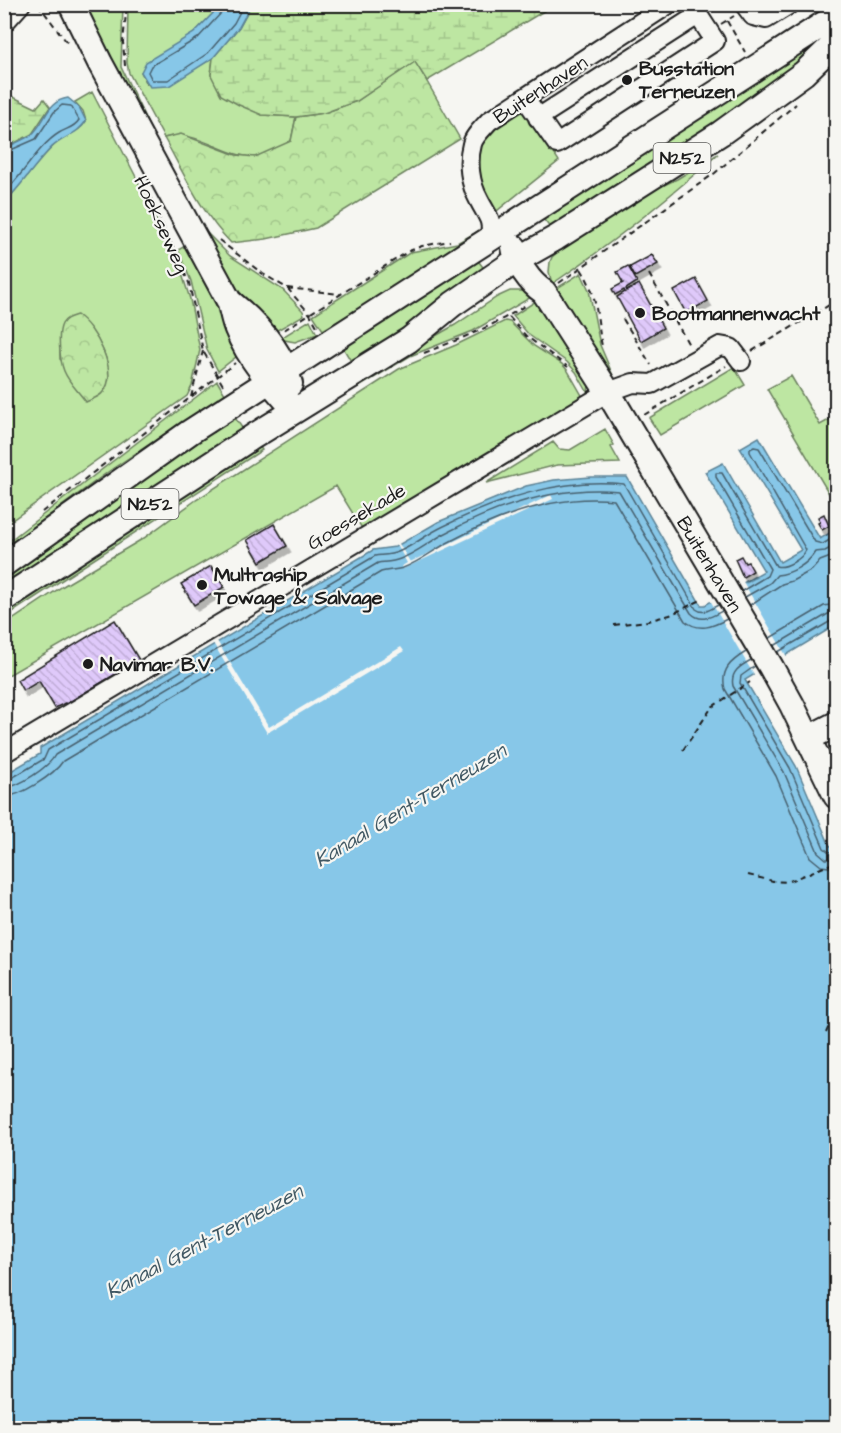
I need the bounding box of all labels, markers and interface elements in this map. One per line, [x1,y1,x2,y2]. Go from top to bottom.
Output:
street label: Buitenhaven [488,49,593,131]
place label: Busstation Terneuzen [638,55,735,106]
marker: Busstation Terneuzen [620,73,634,87]
road number: N252 [654,143,710,173]
street label: Hoekseweg [125,171,196,278]
place label: Bootmannenwacht [652,300,821,328]
marker: Bootmannenwacht [633,306,647,320]
street label: Goessekade [302,476,411,557]
road number: N252 [122,489,178,519]
street label: Buitenhaven [669,511,749,618]
place label: Multraship Towage & Salvage [213,561,383,613]
marker: Multraship Towage & Salvage [195,578,209,592]
place label: Navimar B.V. [100,651,213,679]
marker: Navimar B.V. [81,657,95,671]
water label: Kanaal Gent-Terneuzen [309,736,513,874]
water label: Kanaal Gent-Terneuzen [101,1176,309,1306]

